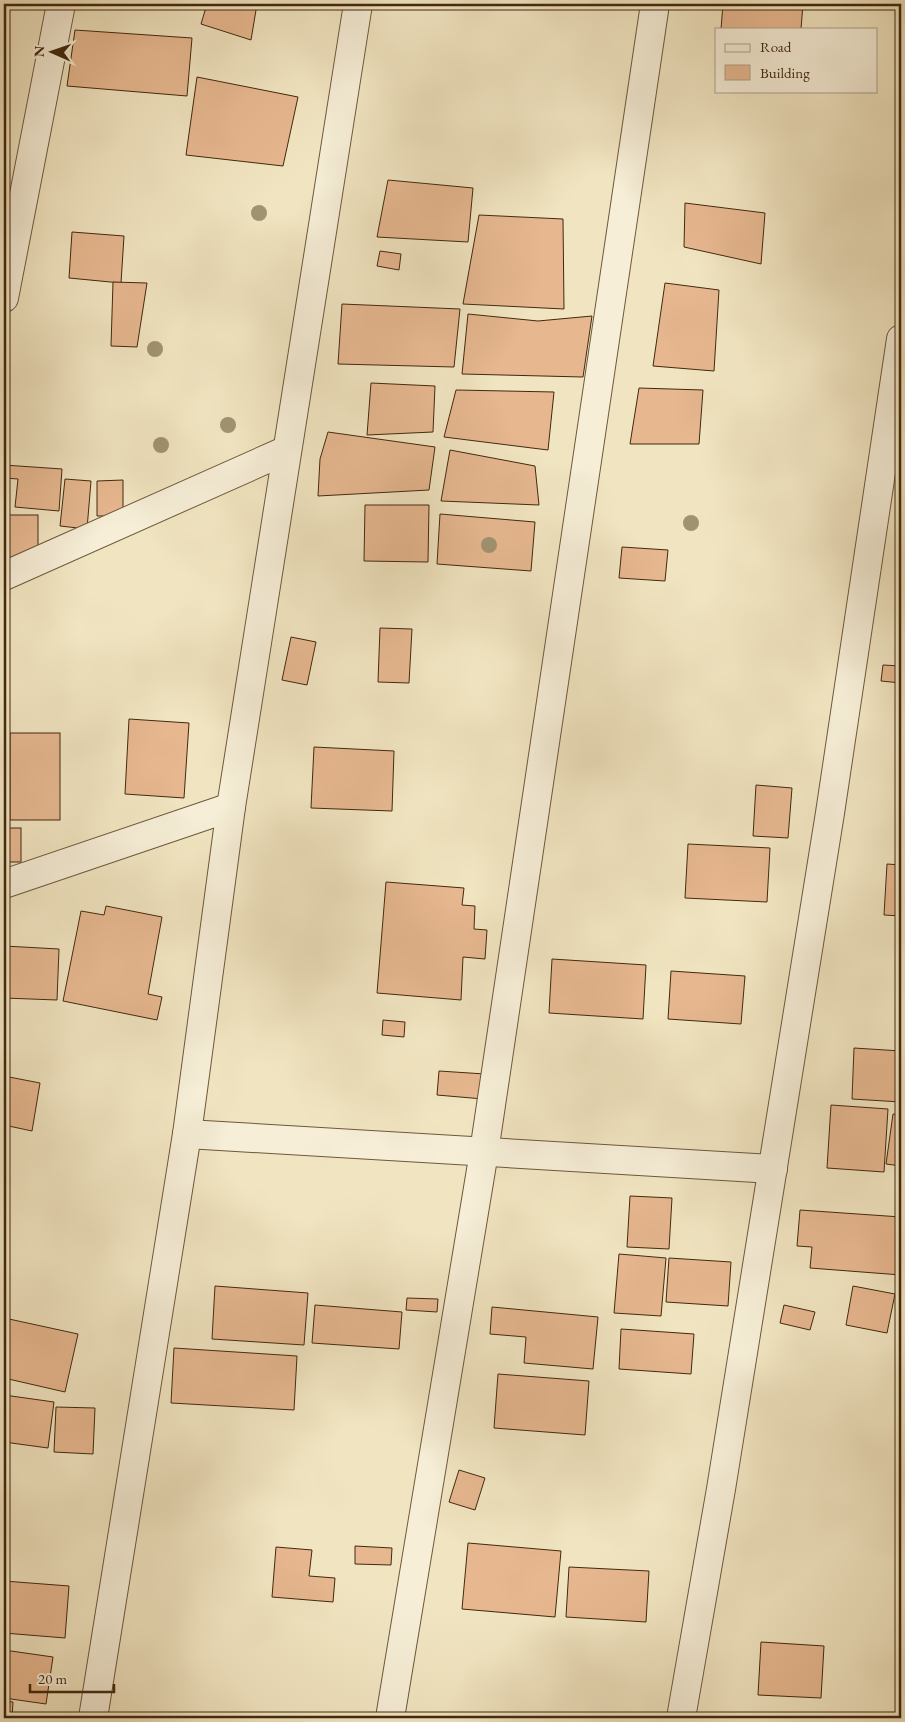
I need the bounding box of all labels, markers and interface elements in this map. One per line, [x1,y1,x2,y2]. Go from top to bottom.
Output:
north arrow [28,28,78,78]
legend [715,28,878,92]
text: Road [760,37,792,56]
text: N [30,45,48,58]
text: Building [760,63,810,82]
scale bar [30,1662,114,1694]
text: 20 m [38,1669,67,1688]

